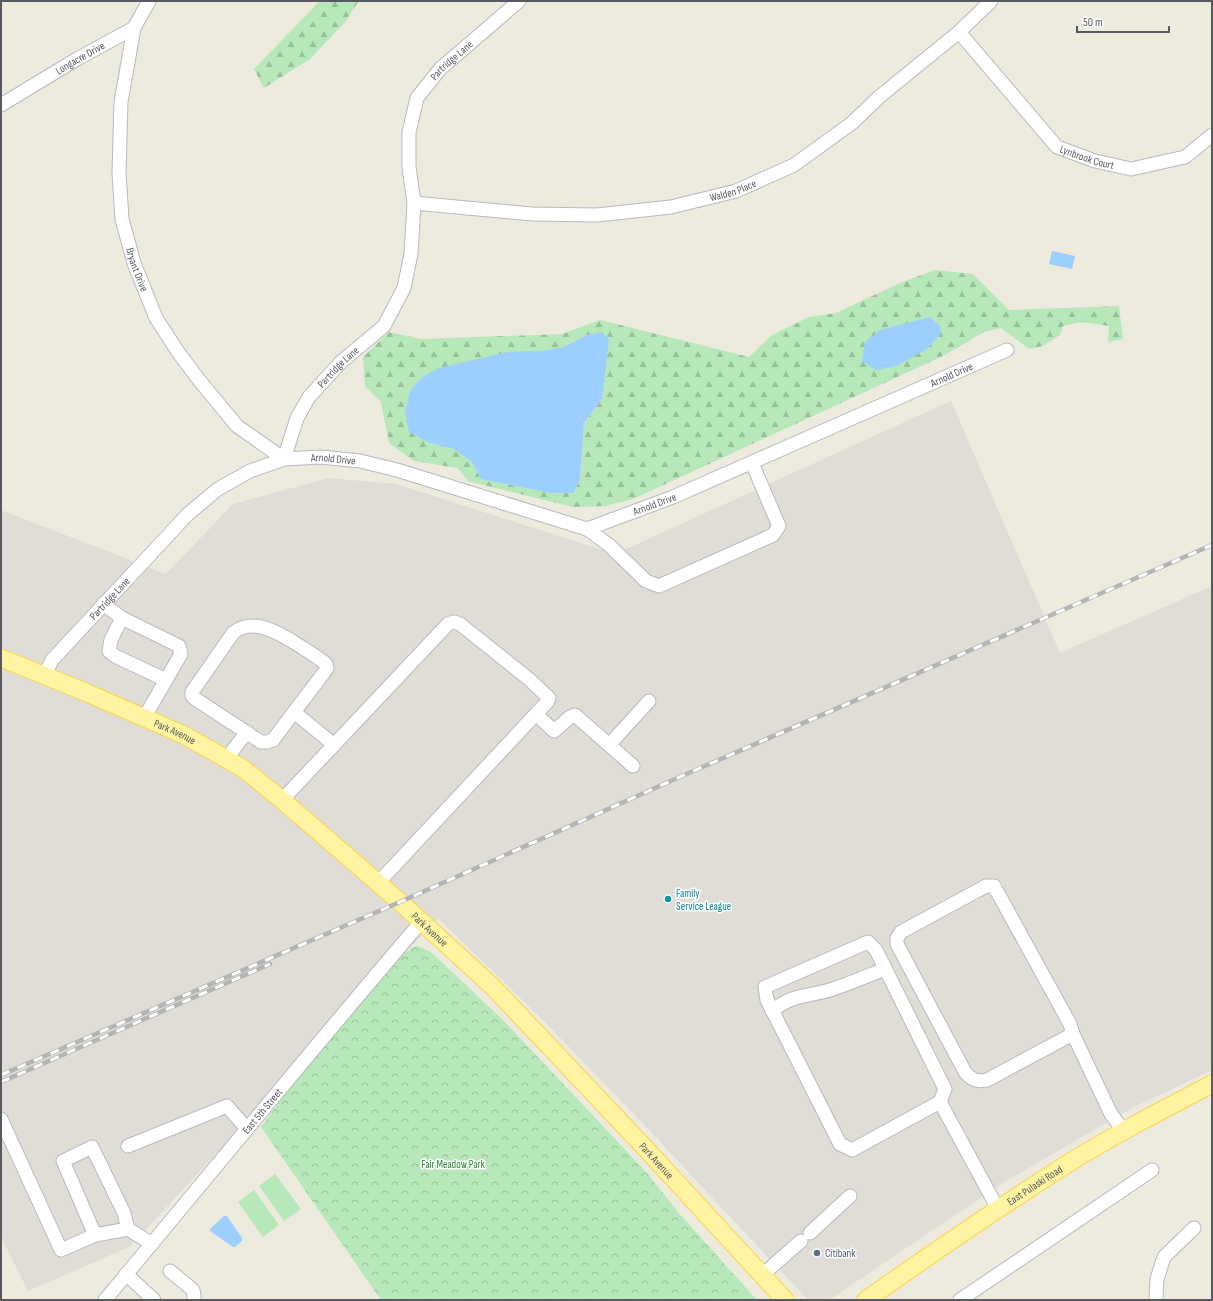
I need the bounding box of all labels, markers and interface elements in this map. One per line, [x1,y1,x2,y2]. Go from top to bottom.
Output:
scale bar [1077,8,1169,34]
text: 50 m [1083,15,1103,30]
street label: Partridge Lane [427,37,475,83]
street label: Longacre Drive [53,39,107,77]
street label: Lynbrook Court [1058,142,1116,172]
street label: Walden Place [708,176,758,204]
street label: Bryant Drive [124,246,151,293]
street label: Partridge Lane [315,343,361,390]
street label: Arnold Drive [927,359,975,390]
street label: Arnold Drive [309,450,356,467]
street label: Arnold Drive [630,490,678,518]
street label: Partridge Lane [87,574,132,622]
street label: Park Avenue [152,716,198,747]
place label: Family Service League [676,887,731,913]
marker: Family Service League [663,894,673,904]
street label: Park Avenue [409,909,451,949]
street label: East 5th Street [240,1085,285,1136]
street label: Park Avenue [637,1140,677,1181]
park label: Fair Meadow Park [421,1158,486,1171]
street label: East Pulaski Road [1004,1162,1065,1208]
place label: Citibank [825,1247,856,1260]
marker: Citibank [812,1248,822,1258]

